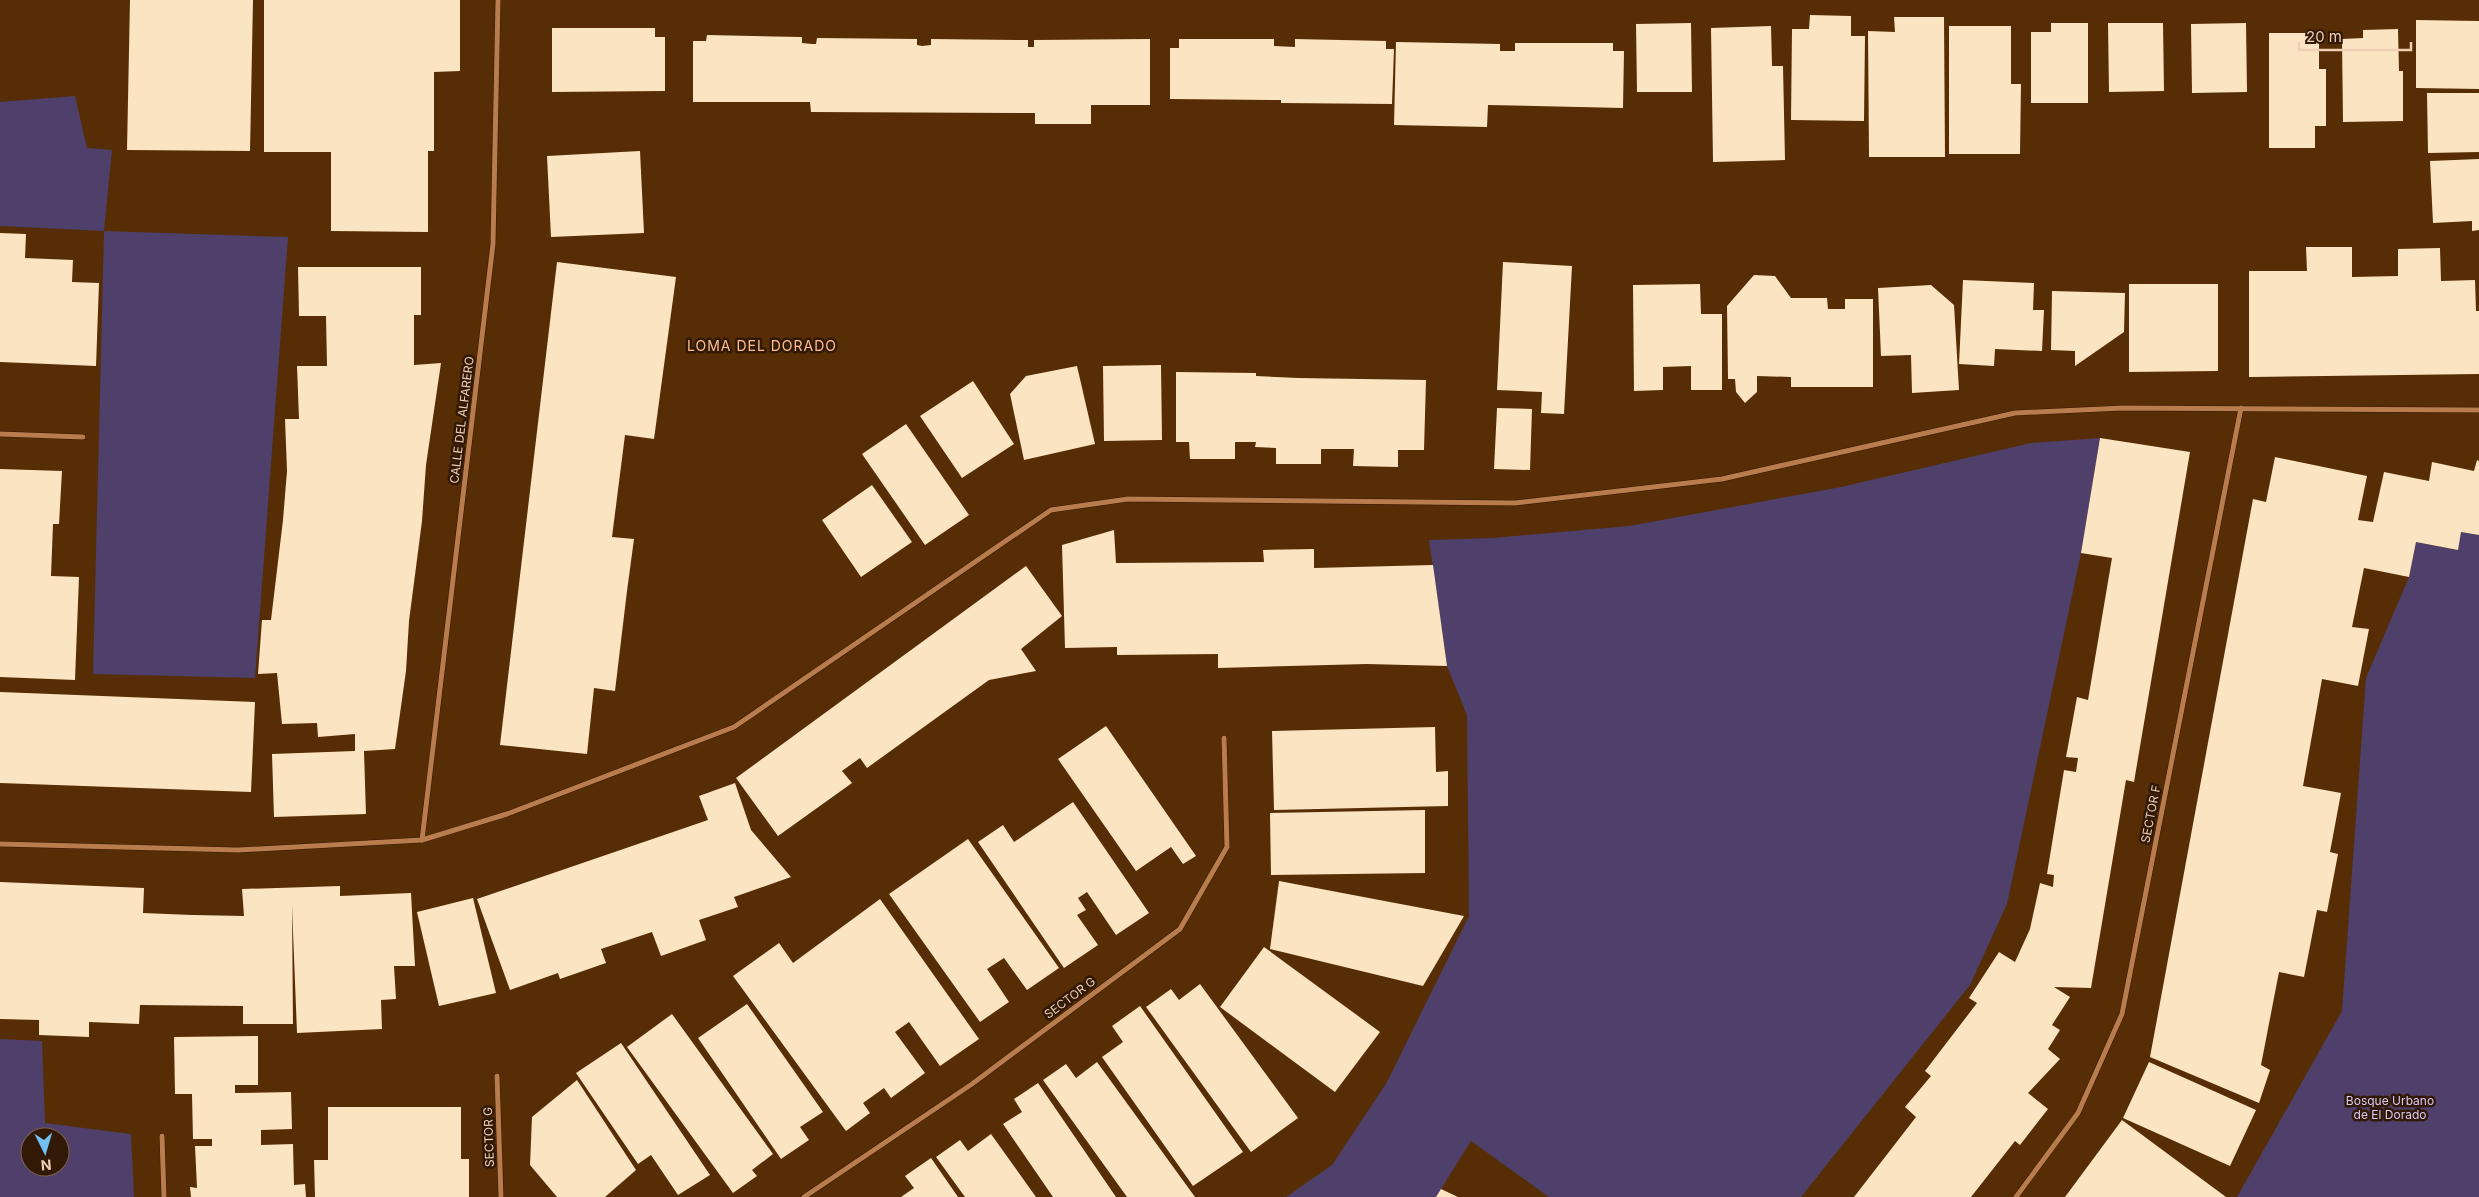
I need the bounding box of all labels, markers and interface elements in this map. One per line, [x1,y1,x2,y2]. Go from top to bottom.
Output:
scale bar [2299,20,2412,52]
text: 20 m [2306,27,2342,46]
district label: LOMA DEL DORADO [687,337,837,354]
street label: CALLE DEL ALFARERO [446,355,477,484]
street label: SECTOR F [2138,784,2163,844]
street label: SECTOR G [1041,973,1098,1022]
park label: Bosque Urbano de El Dorado [2346,1093,2434,1122]
street label: SECTOR G [480,1107,497,1167]
north arrow [20,1127,70,1177]
text: N [40,1157,52,1174]

